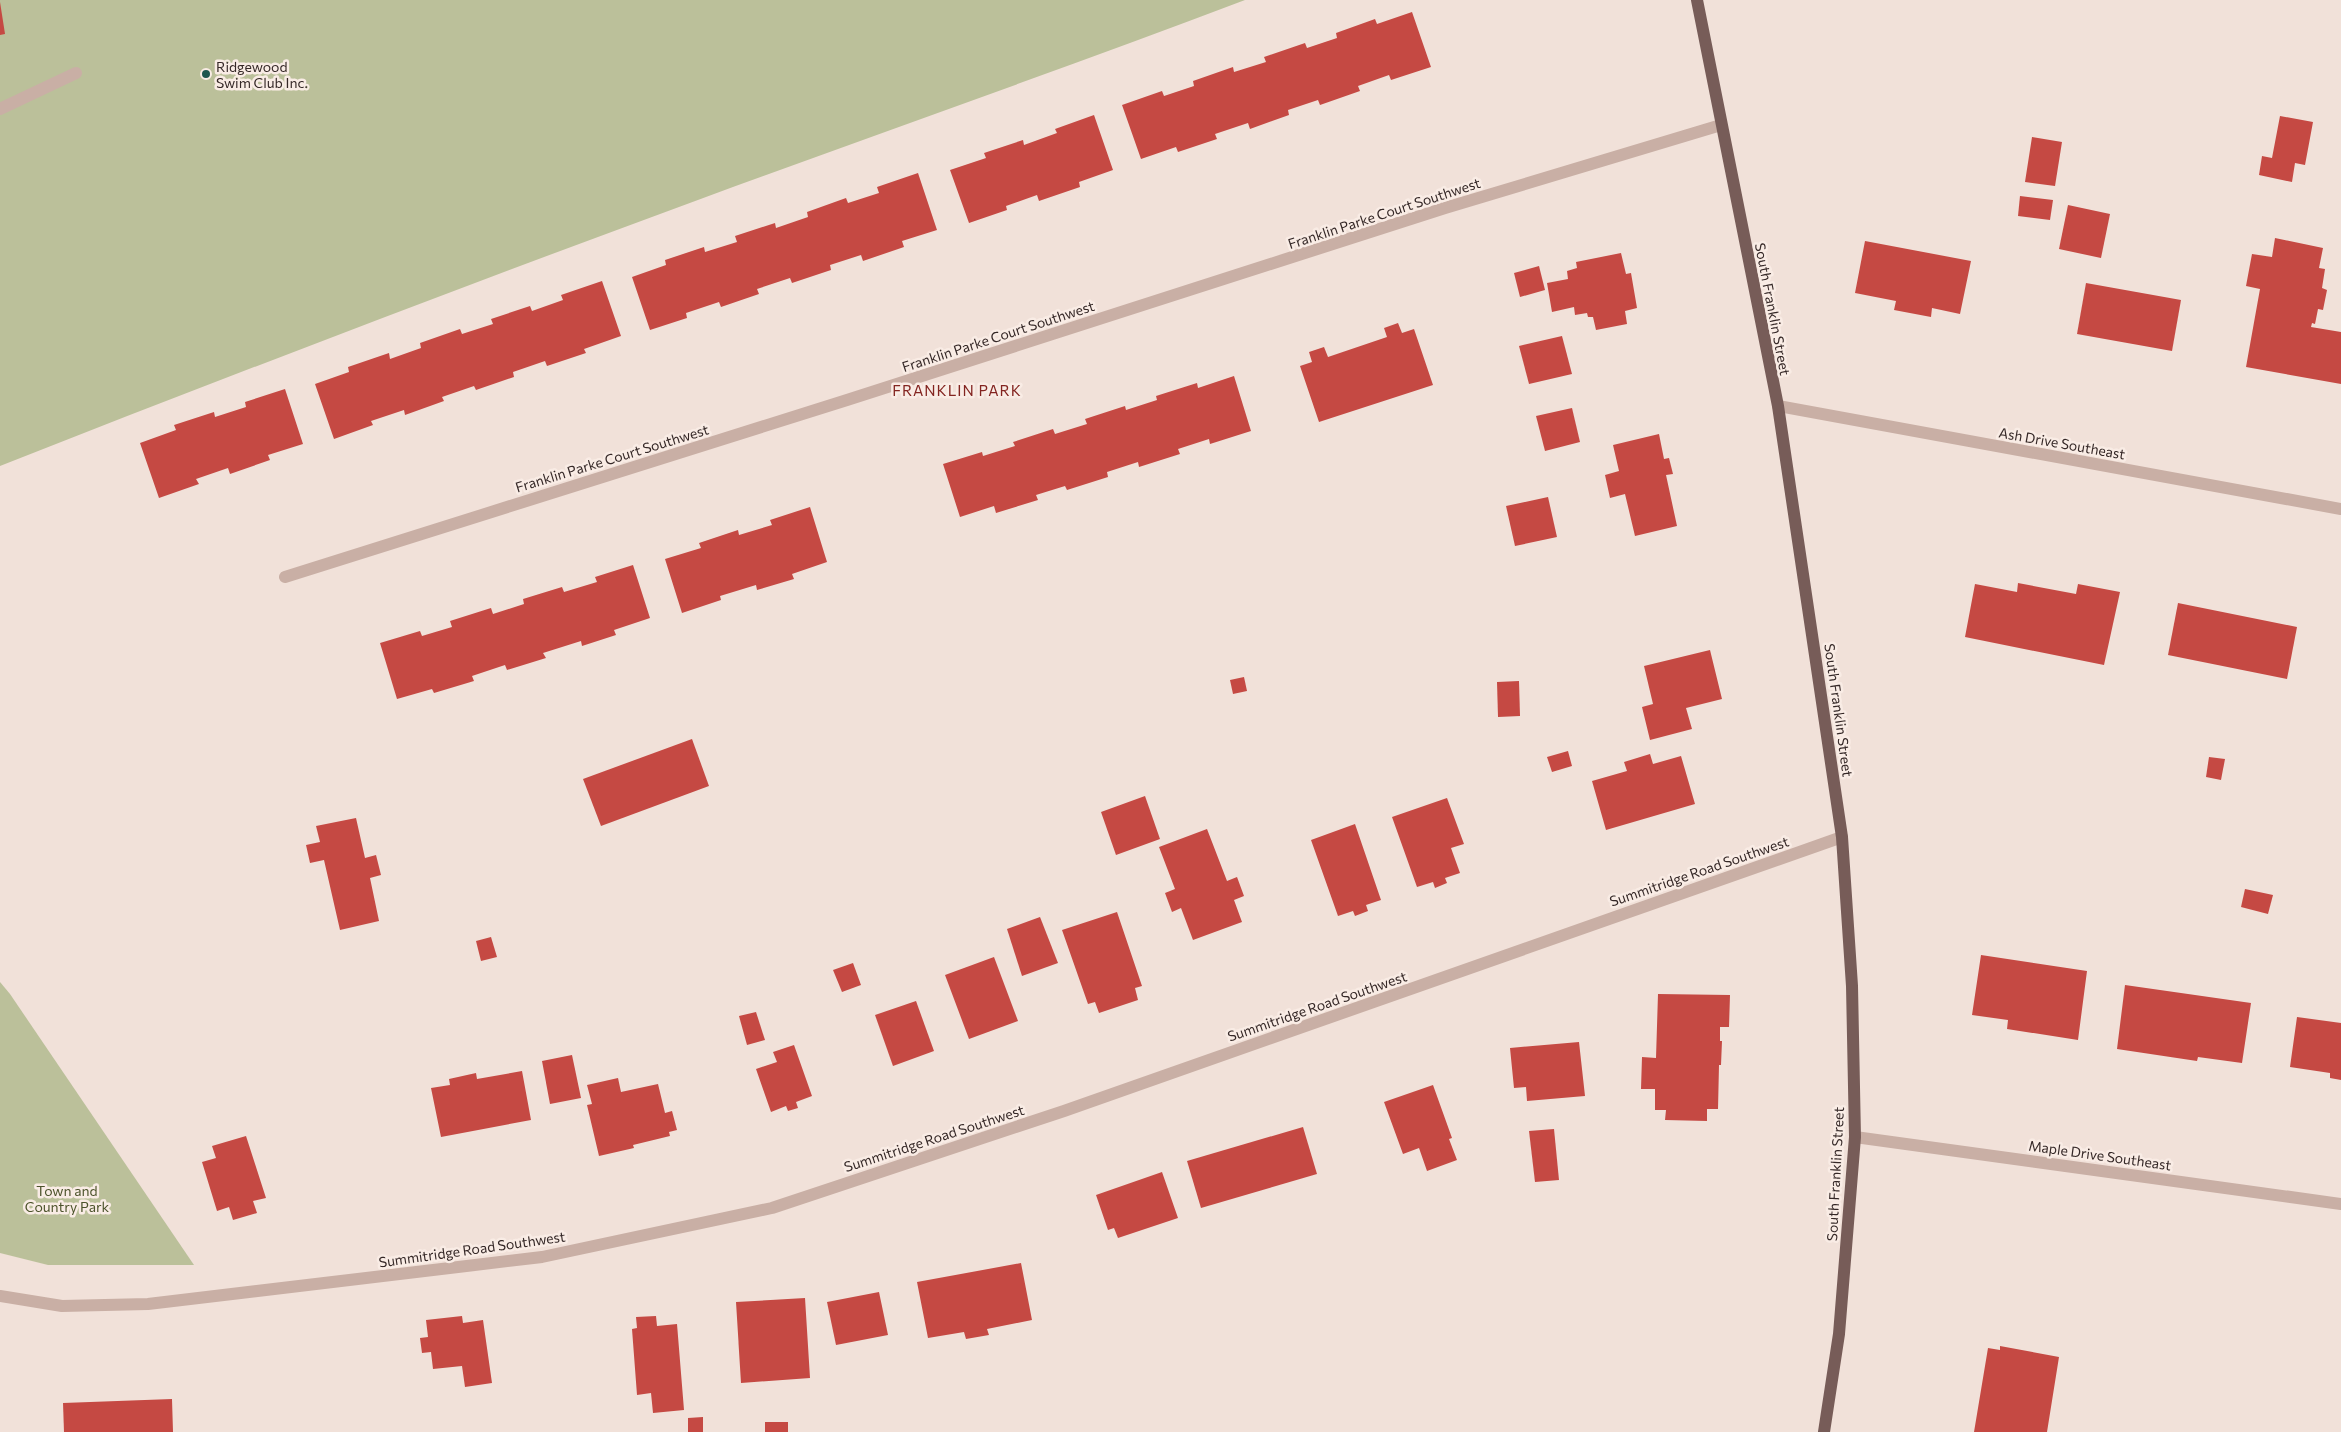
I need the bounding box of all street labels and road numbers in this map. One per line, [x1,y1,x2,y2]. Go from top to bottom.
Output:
street label: Franklin Parke Court Southwest [1286,174,1483,252]
street label: South Franklin Street [1752,241,1794,377]
street label: Franklin Parke Court Southwest [900,297,1097,375]
street label: Franklin Parke Court Southwest [513,420,711,496]
street label: Ash Drive Southeast [1997,424,2127,463]
street label: South Franklin Street [1821,642,1857,778]
street label: Summitridge Road Southwest [1607,832,1791,910]
street label: Summitridge Road Southwest [1225,967,1409,1045]
street label: Summitridge Road Southwest [842,1101,1026,1175]
street label: South Franklin Street [1823,1106,1847,1242]
street label: Maple Drive Southeast [2028,1137,2173,1173]
street label: Summitridge Road Southwest [378,1227,567,1271]

